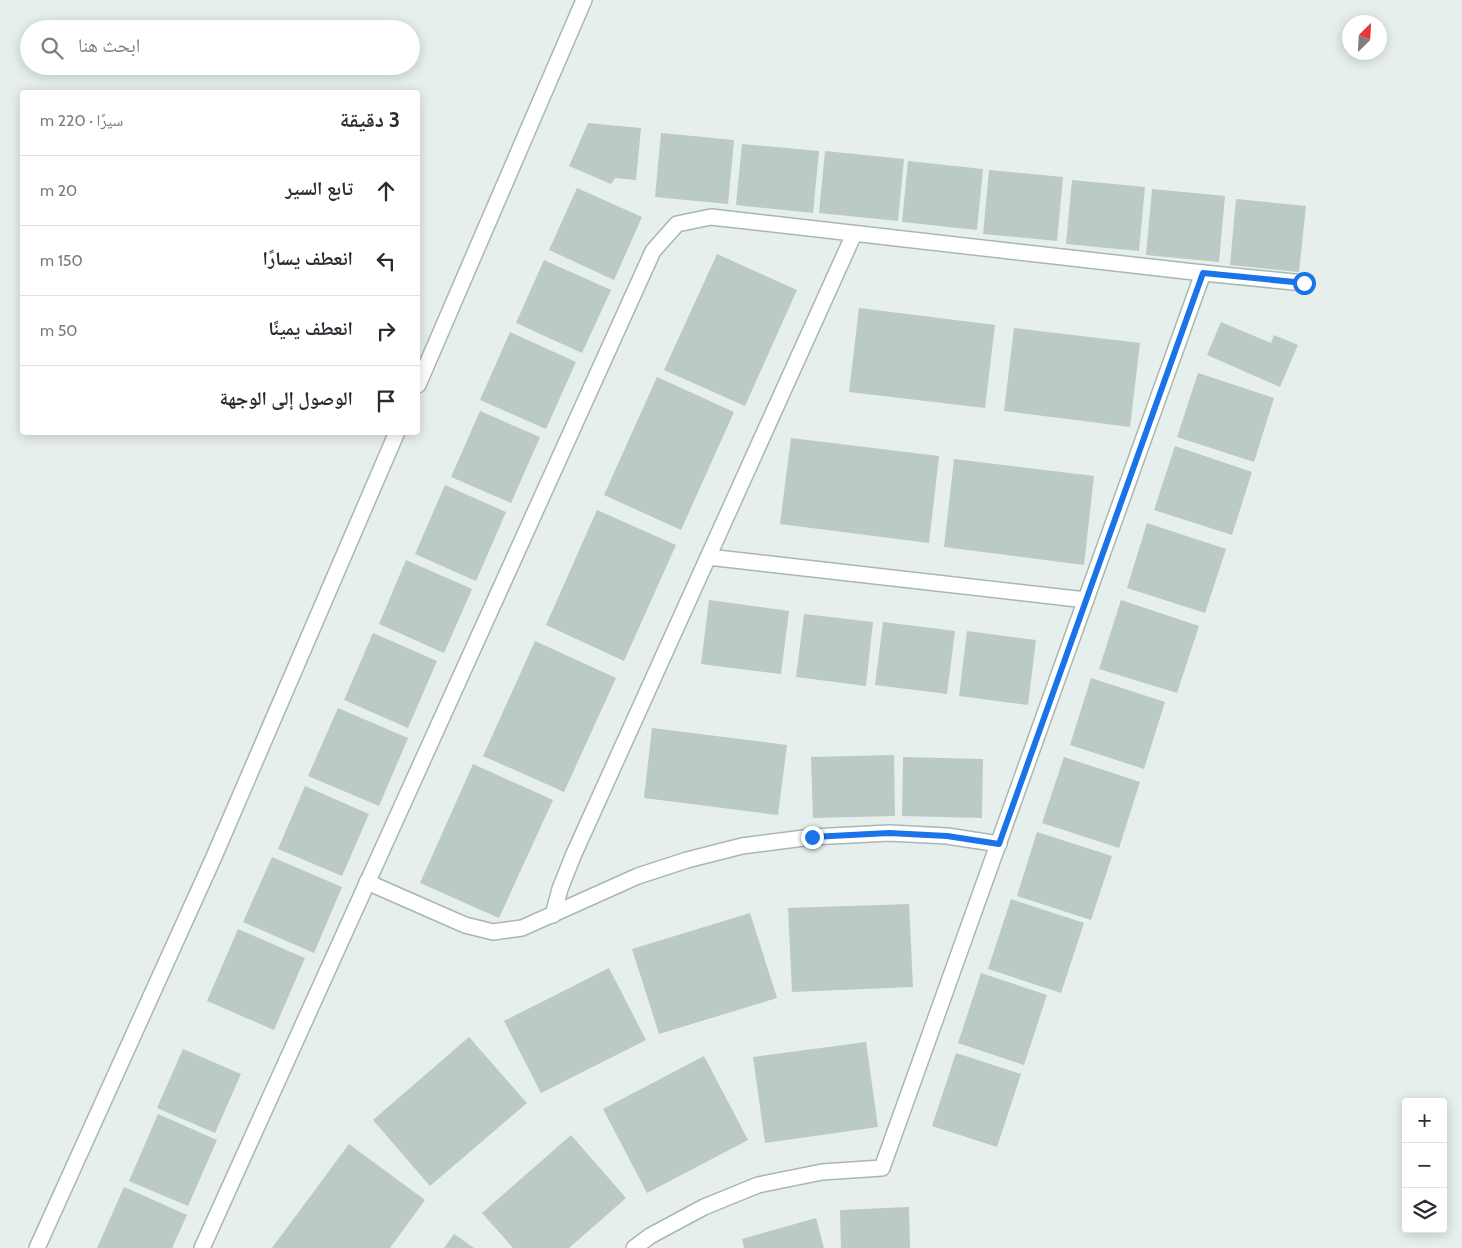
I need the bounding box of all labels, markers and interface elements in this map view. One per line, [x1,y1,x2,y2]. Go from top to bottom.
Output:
north arrow [1342,15,1387,60]
search box [20,20,420,75]
icon: search [38,34,66,62]
text: ابحث هنا [78,34,140,57]
text: 3 دقيقة [340,107,400,132]
text: سيرًا · 220 m [40,111,123,130]
text: تابع السير [285,177,353,200]
icon: ahead [372,177,400,205]
text: 20 m [40,181,77,200]
text: انعطف يسارًا [263,247,353,270]
icon: left [372,247,400,275]
text: 150 m [40,251,83,270]
route start [1293,272,1316,295]
text: انعطف يمينًا [268,317,353,340]
icon: right [372,317,400,345]
text: 50 m [40,321,77,340]
text: الوصول إلى الوجهة [220,387,353,410]
icon: arrive [372,387,400,415]
route end [801,826,824,849]
map controls [1402,1098,1447,1233]
button: + [1402,1098,1447,1143]
button: − [1402,1143,1447,1188]
button: layers [1402,1188,1447,1233]

